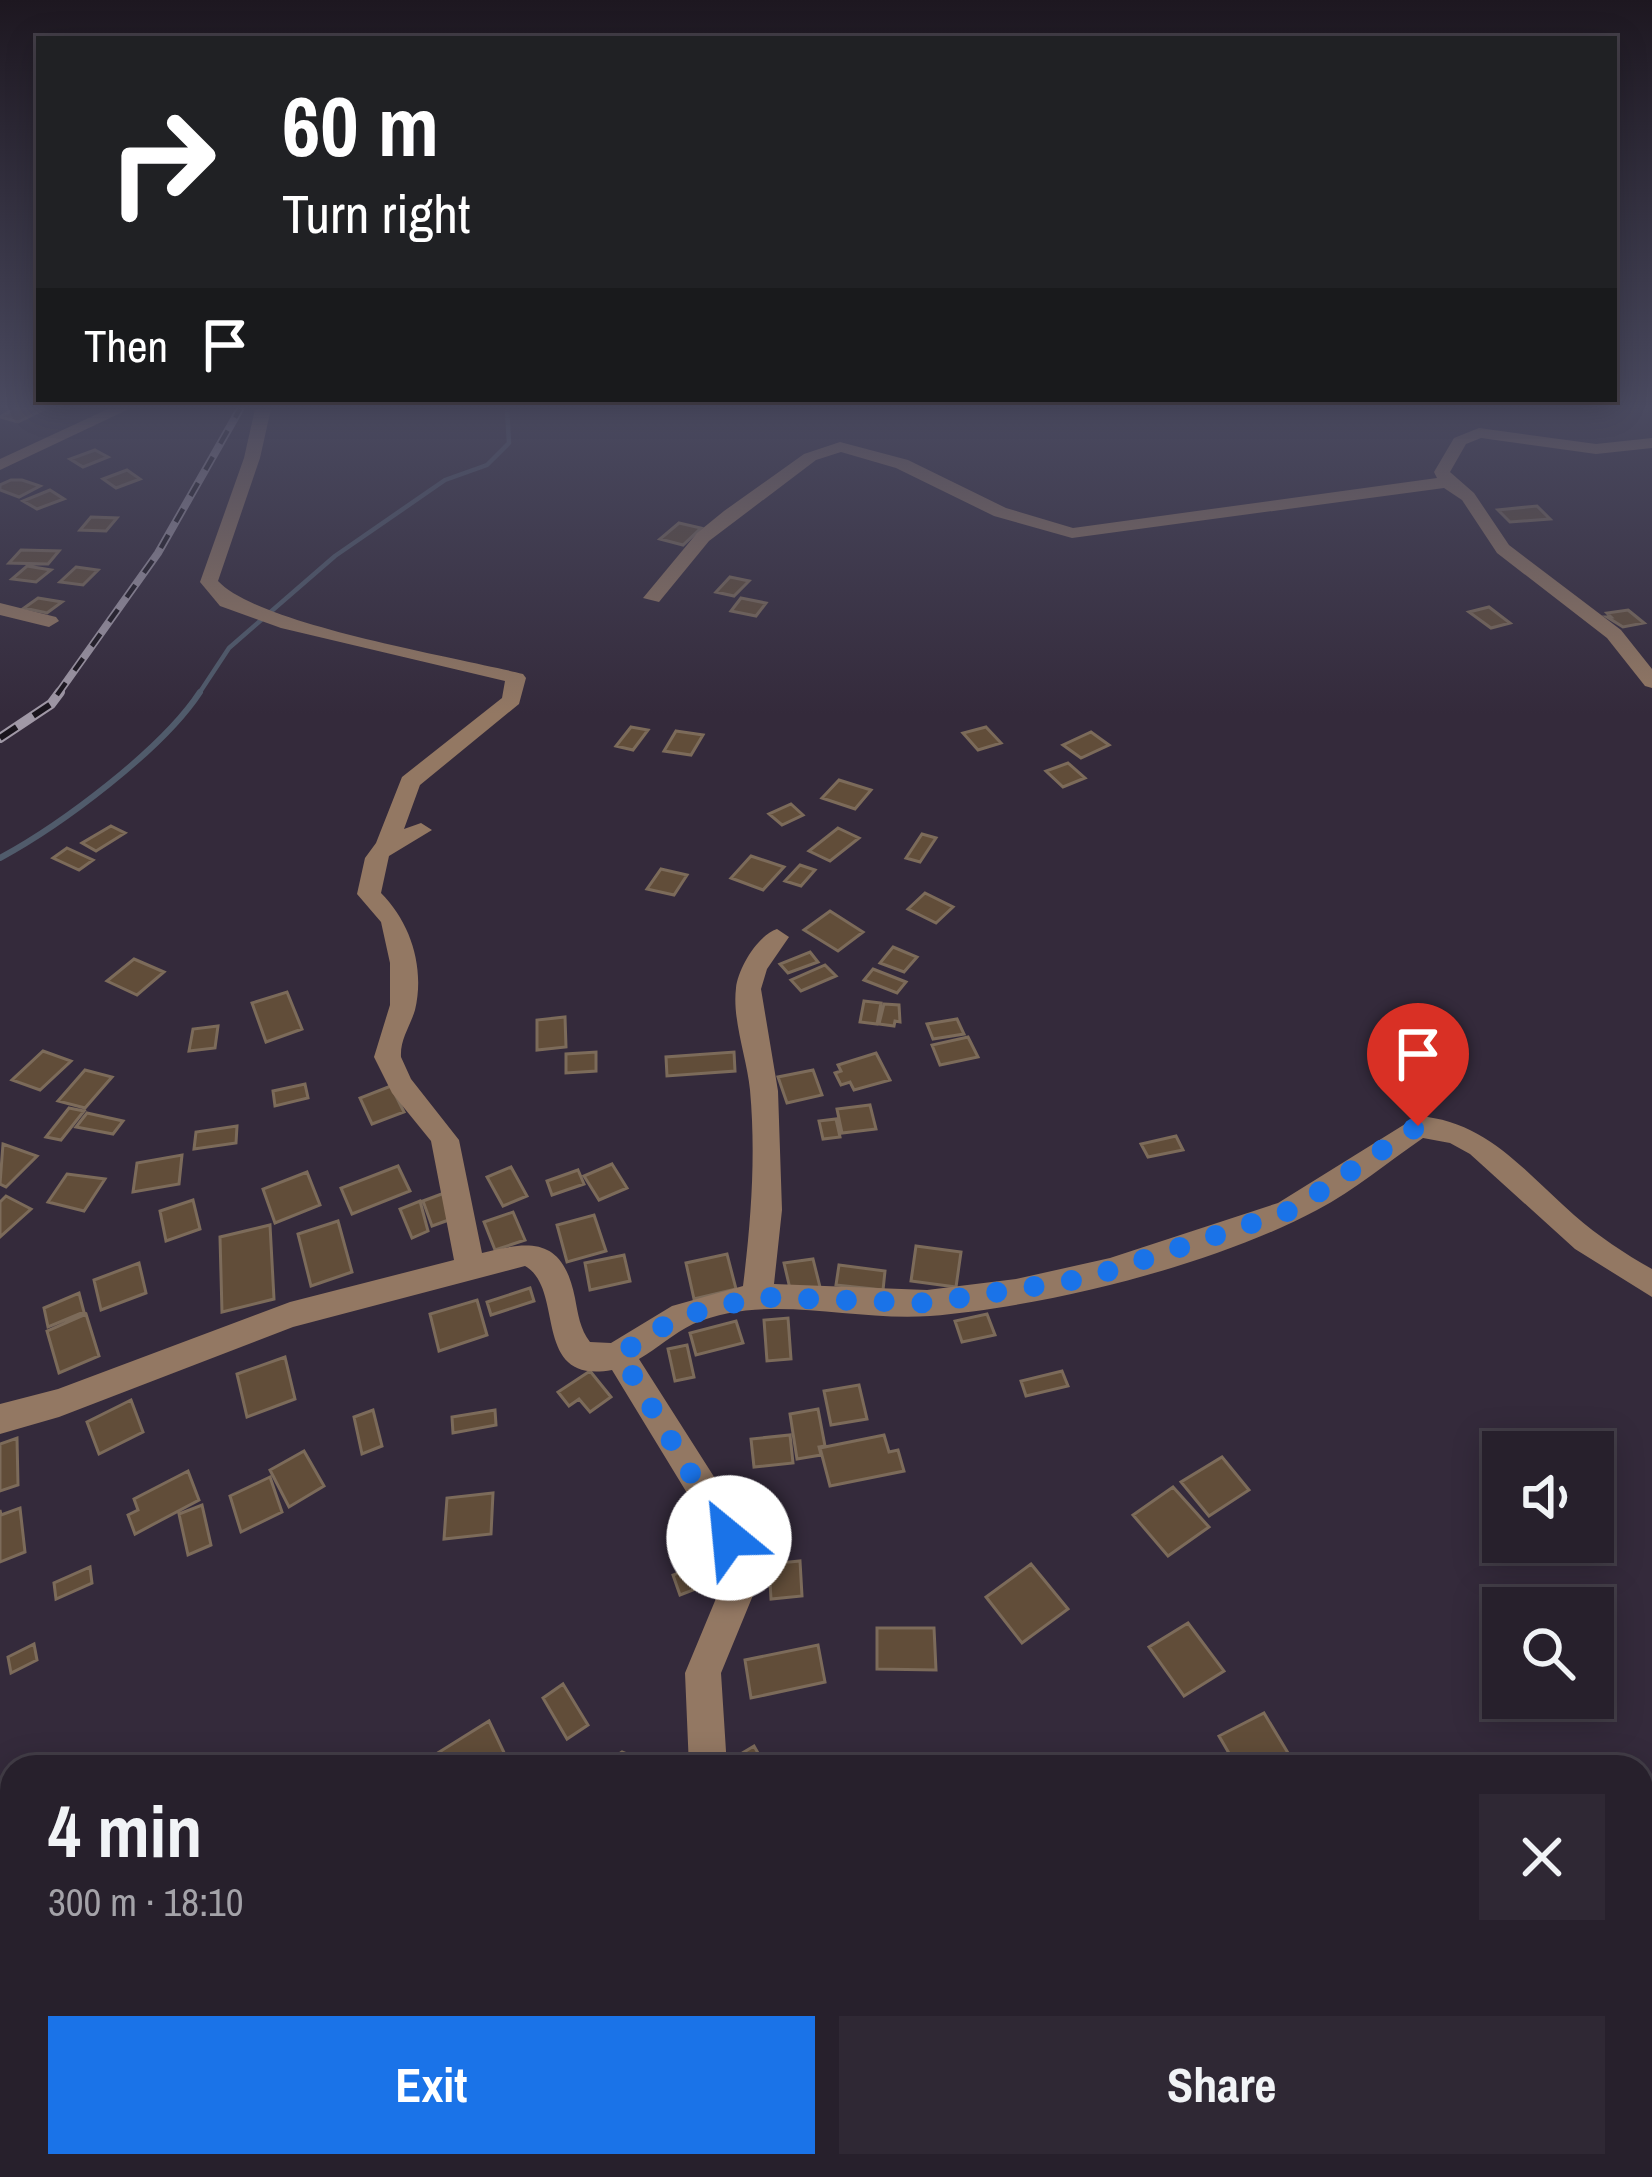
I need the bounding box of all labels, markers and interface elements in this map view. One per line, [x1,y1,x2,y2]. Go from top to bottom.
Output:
text: 60 m [282,69,439,182]
icon: right [84,84,240,240]
text: Turn right [282,177,470,250]
icon: arrive [192,312,258,378]
text: Then [84,315,168,376]
pin [1367,1003,1469,1126]
icon: arrive [1385,1021,1451,1087]
map controls [1482,1431,1614,1719]
button: sound [1482,1431,1614,1563]
position arrow [666,1475,792,1601]
button: search [1482,1587,1614,1719]
text: 4 min [48,1782,202,1879]
button: close [1479,1794,1605,1920]
text: 300 m · 18:10 [48,1876,244,1928]
button: Exit [48,2016,815,2154]
button: Share [839,2016,1605,2154]

